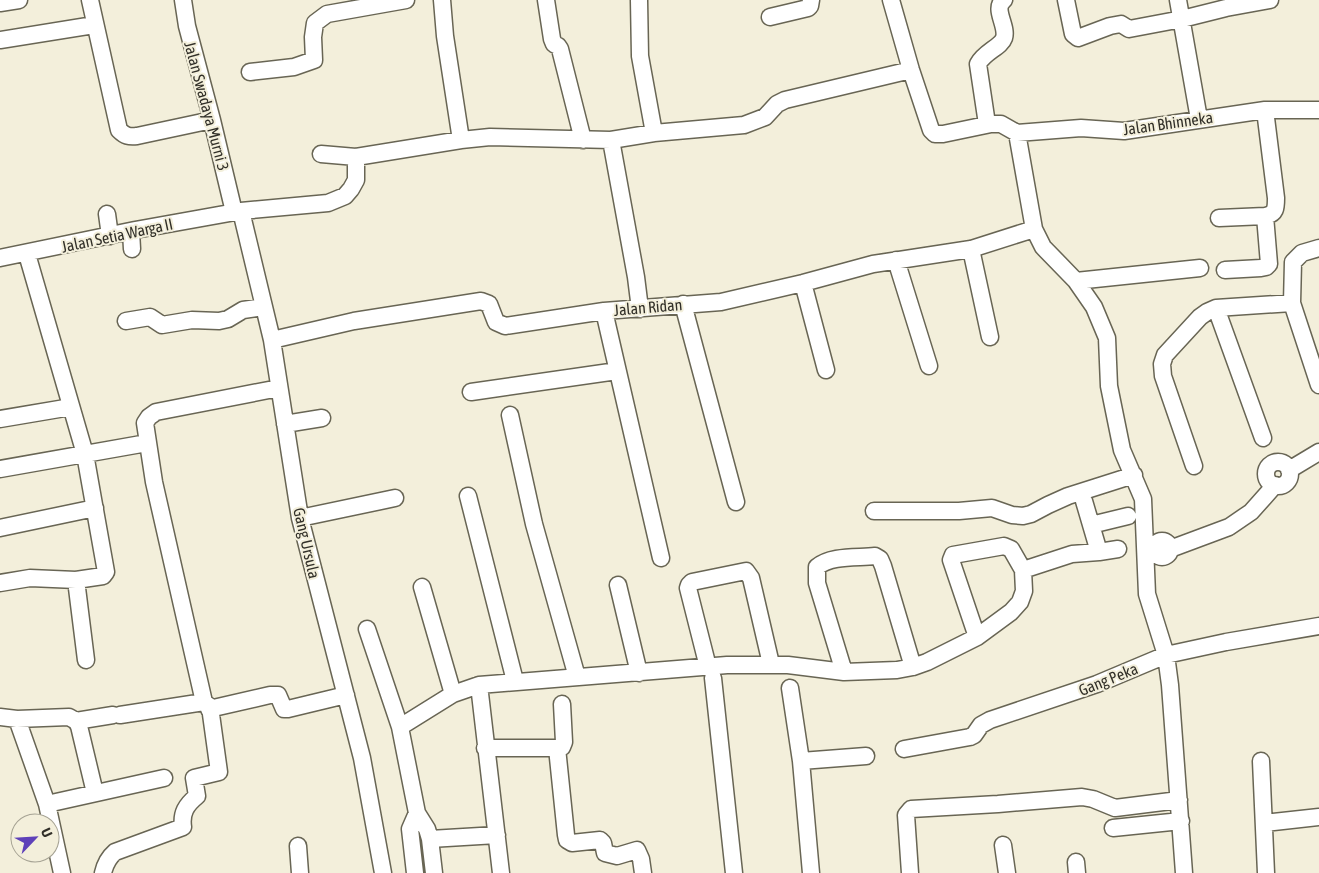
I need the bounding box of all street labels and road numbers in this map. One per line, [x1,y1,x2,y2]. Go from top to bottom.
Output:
street label: Jalan Swadaya Murni 3 [180,39,233,173]
street label: Jalan Bhinneka [1122,108,1214,138]
street label: Jalan Setia Warga II [60,214,174,257]
street label: Jalan Ridan [613,295,683,319]
street label: Gang Ursula [289,506,324,580]
street label: Gang Peka [1076,659,1141,700]

